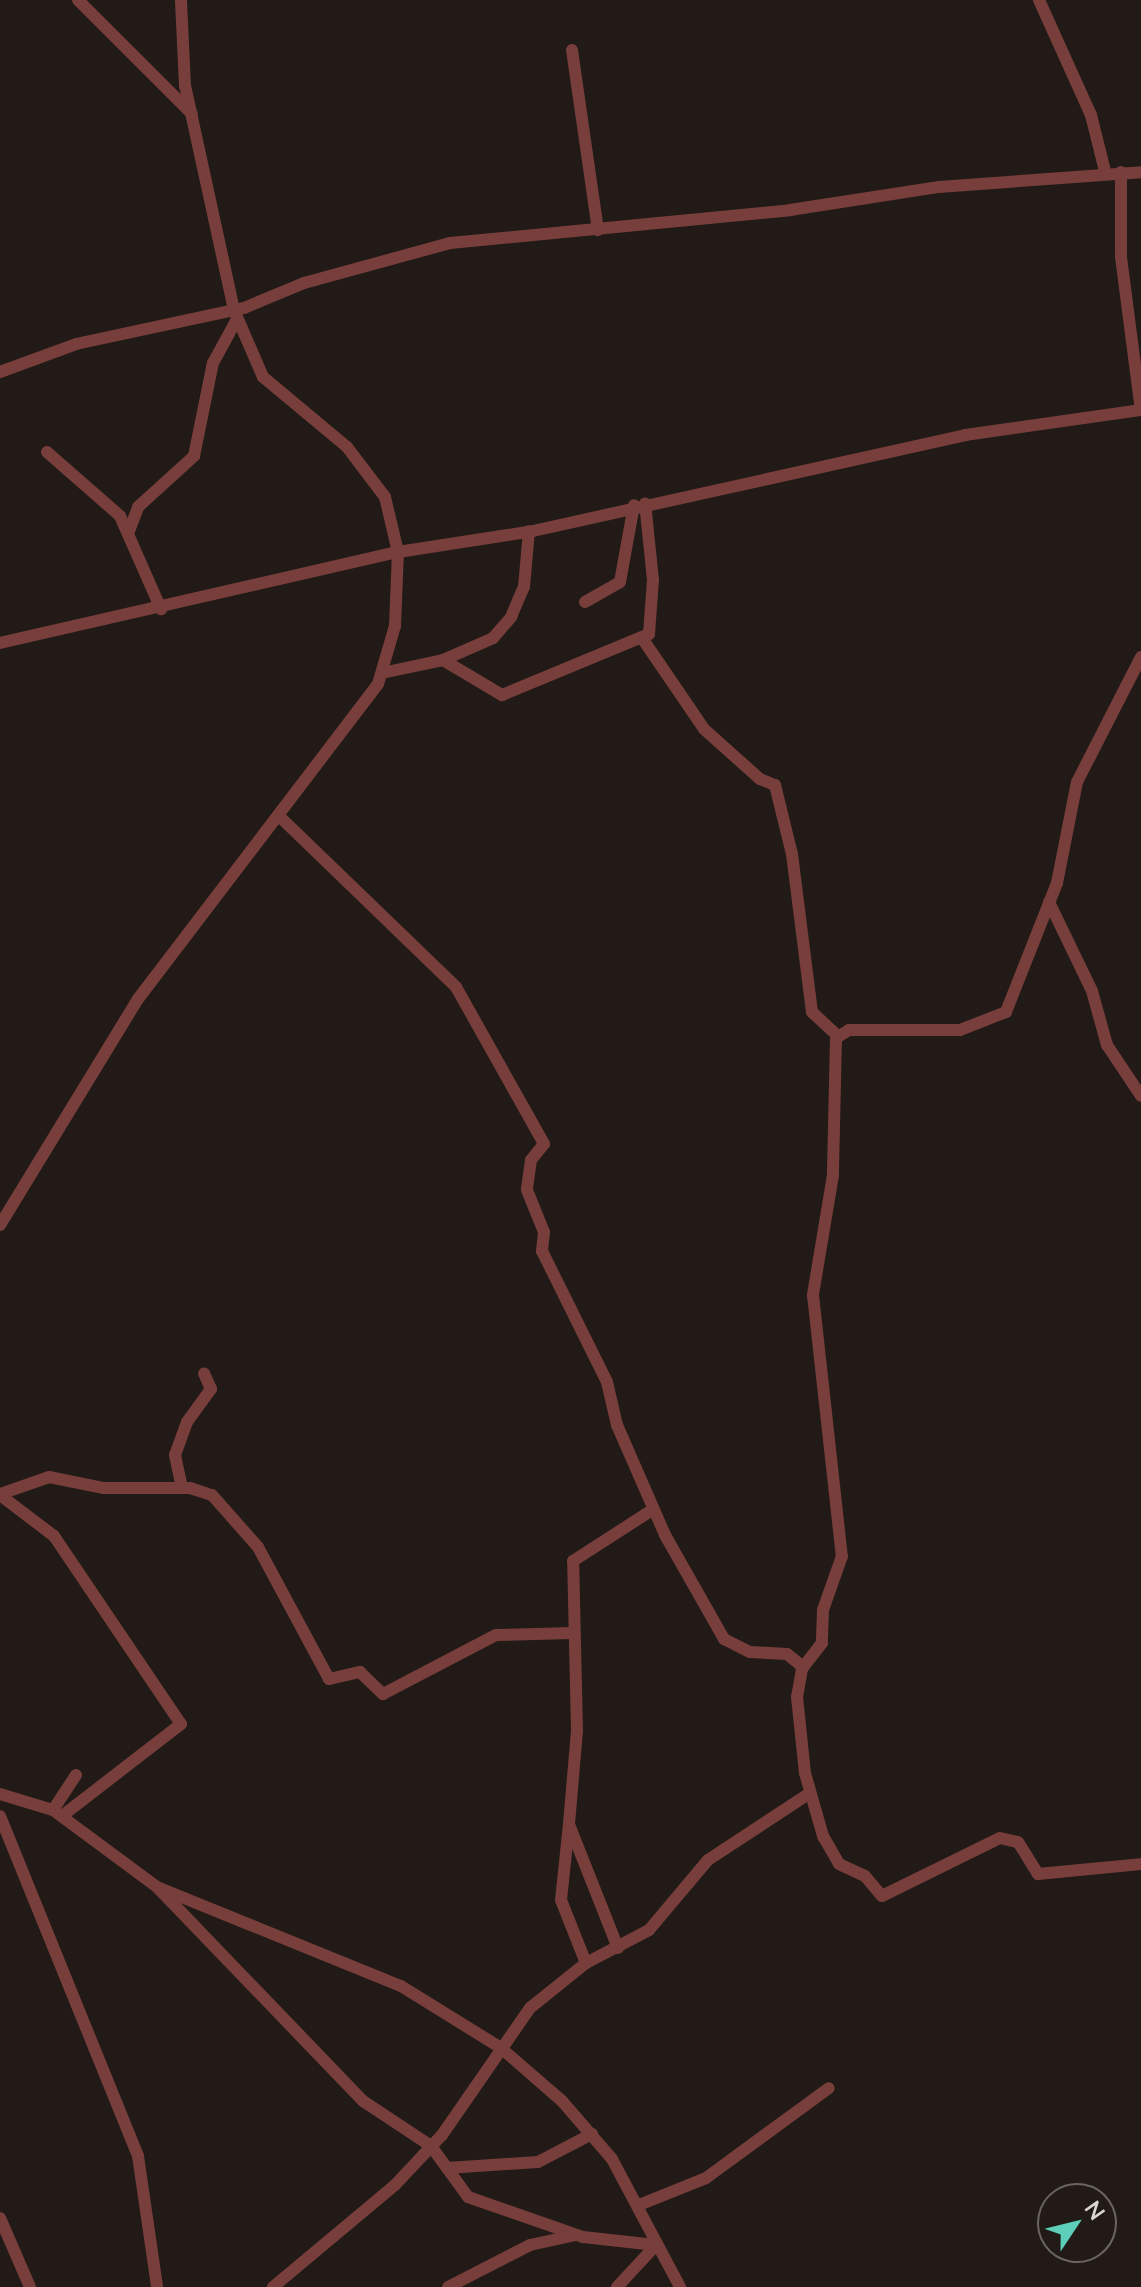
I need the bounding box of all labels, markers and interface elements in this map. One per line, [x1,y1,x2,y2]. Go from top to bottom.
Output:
north arrow [1037,2183,1117,2263]
text: N [1080,2195,1111,2225]

